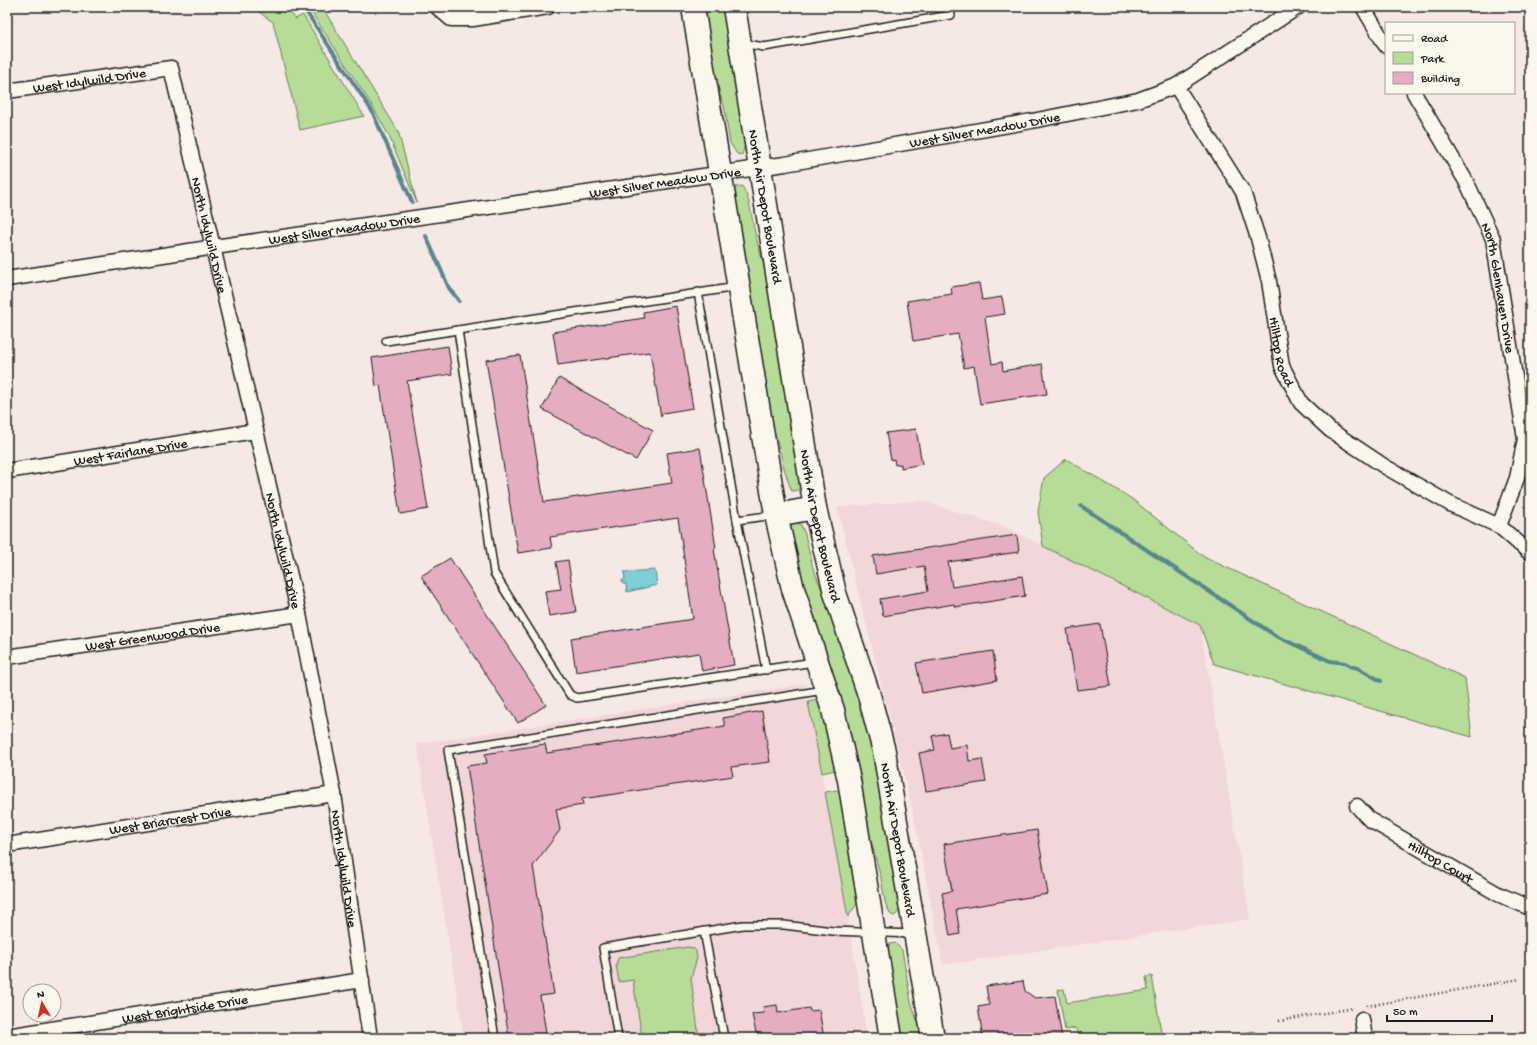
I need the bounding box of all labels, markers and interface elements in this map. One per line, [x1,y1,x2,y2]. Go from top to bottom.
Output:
legend [1385,22,1515,94]
text: Road [1421,33,1448,47]
text: Park [1420,53,1446,67]
street label: West Idylwild Drive [32,66,148,98]
text: Building [1420,73,1460,87]
street label: West Silver Meadow Drive [908,109,1063,153]
street label: North Air Depot Boulevard [743,129,785,287]
street label: West Silver Meadow Drive [588,164,743,203]
street label: North Idylwild Drive [186,176,230,296]
street label: West Silver Meadow Drive [268,211,422,250]
street label: North Glenhaven Drive [1476,220,1517,355]
street label: Hilltop Road [1264,316,1298,392]
street label: West Fairlane Drive [73,436,190,471]
street label: North Air Depot Boulevard [795,448,844,607]
street label: North Idylwild Drive [260,491,304,611]
street label: West Greenwood Drive [84,620,222,656]
street label: North Air Depot Boulevard [875,762,918,920]
street label: West Briarcrest Drive [108,804,233,840]
street label: North Idylwild Drive [325,809,360,929]
street label: Hilltop Court [1404,838,1476,889]
north arrow [22,983,62,1023]
text: N [36,989,45,1002]
street label: West Brightside Drive [121,992,250,1029]
scale bar [1387,997,1492,1023]
text: 50 m [1393,1006,1418,1020]

